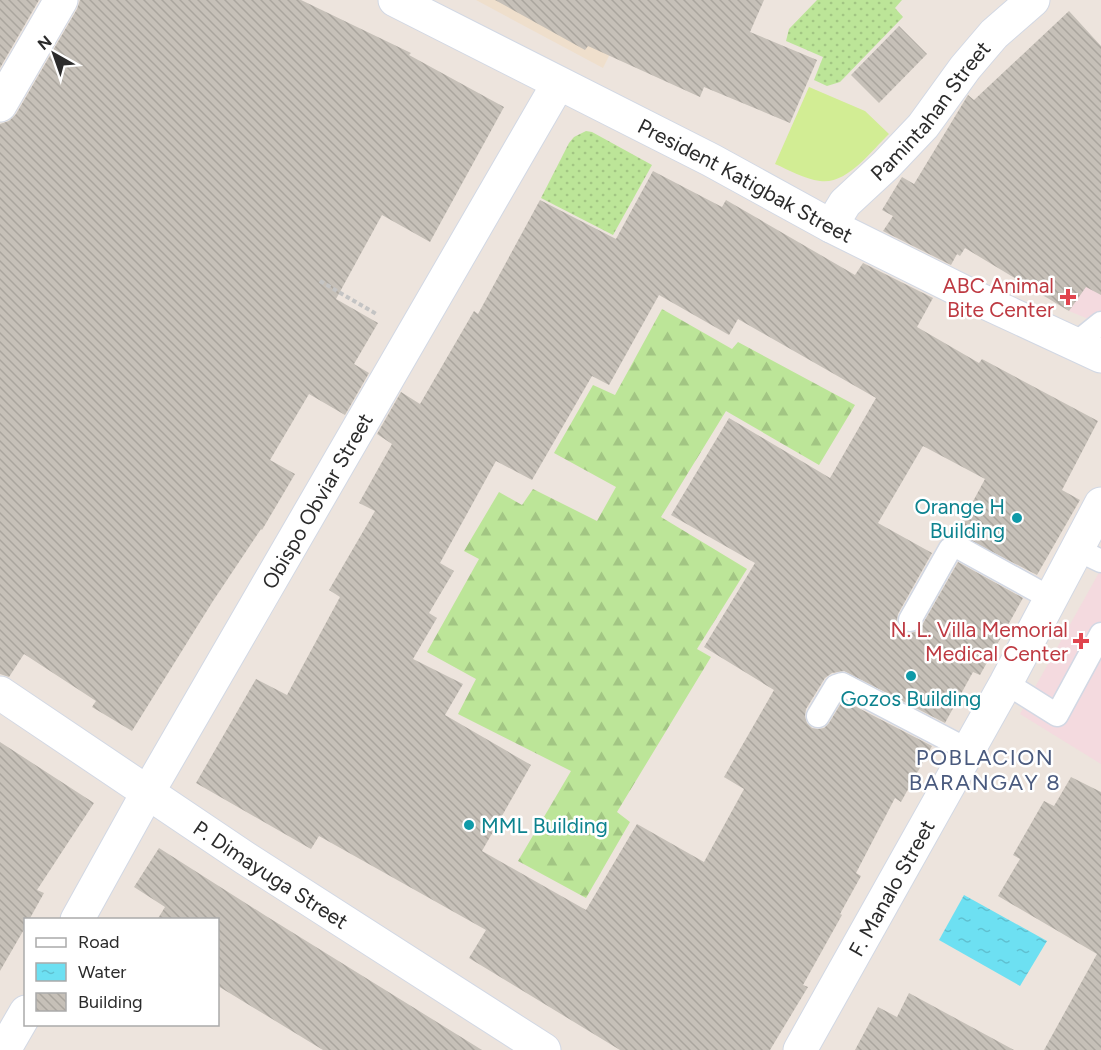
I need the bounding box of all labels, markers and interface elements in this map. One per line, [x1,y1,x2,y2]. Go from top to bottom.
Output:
north arrow [24,24,84,84]
text: N [34,32,56,54]
street label: Pamintahan Street [865,36,995,186]
street label: President Katigbak Street [634,113,857,247]
place label: ABC Animal Bite Center [943,273,1054,322]
marker: ABC Animal Bite Center [1059,288,1077,306]
street label: Obispo Obviar Street [256,408,377,593]
place label: Orange H Building [914,494,1005,543]
marker: Orange H Building [1010,511,1024,525]
place label: N. L. Villa Memorial Medical Center [891,617,1068,666]
marker: N. L. Villa Memorial Medical Center [1072,632,1090,650]
marker: Gozos Building [904,669,918,683]
place label: Gozos Building [841,686,981,711]
district label: POBLACION BARANGAY 8 [909,744,1061,796]
place label: MML Building [481,813,608,838]
street label: P. Dimayuga Street [189,815,353,934]
street label: F. Manalo Street [843,815,939,961]
marker: MML Building [462,818,476,832]
legend [24,918,219,1026]
text: Road [78,931,119,953]
text: Water [78,961,126,983]
text: Building [78,991,143,1013]

